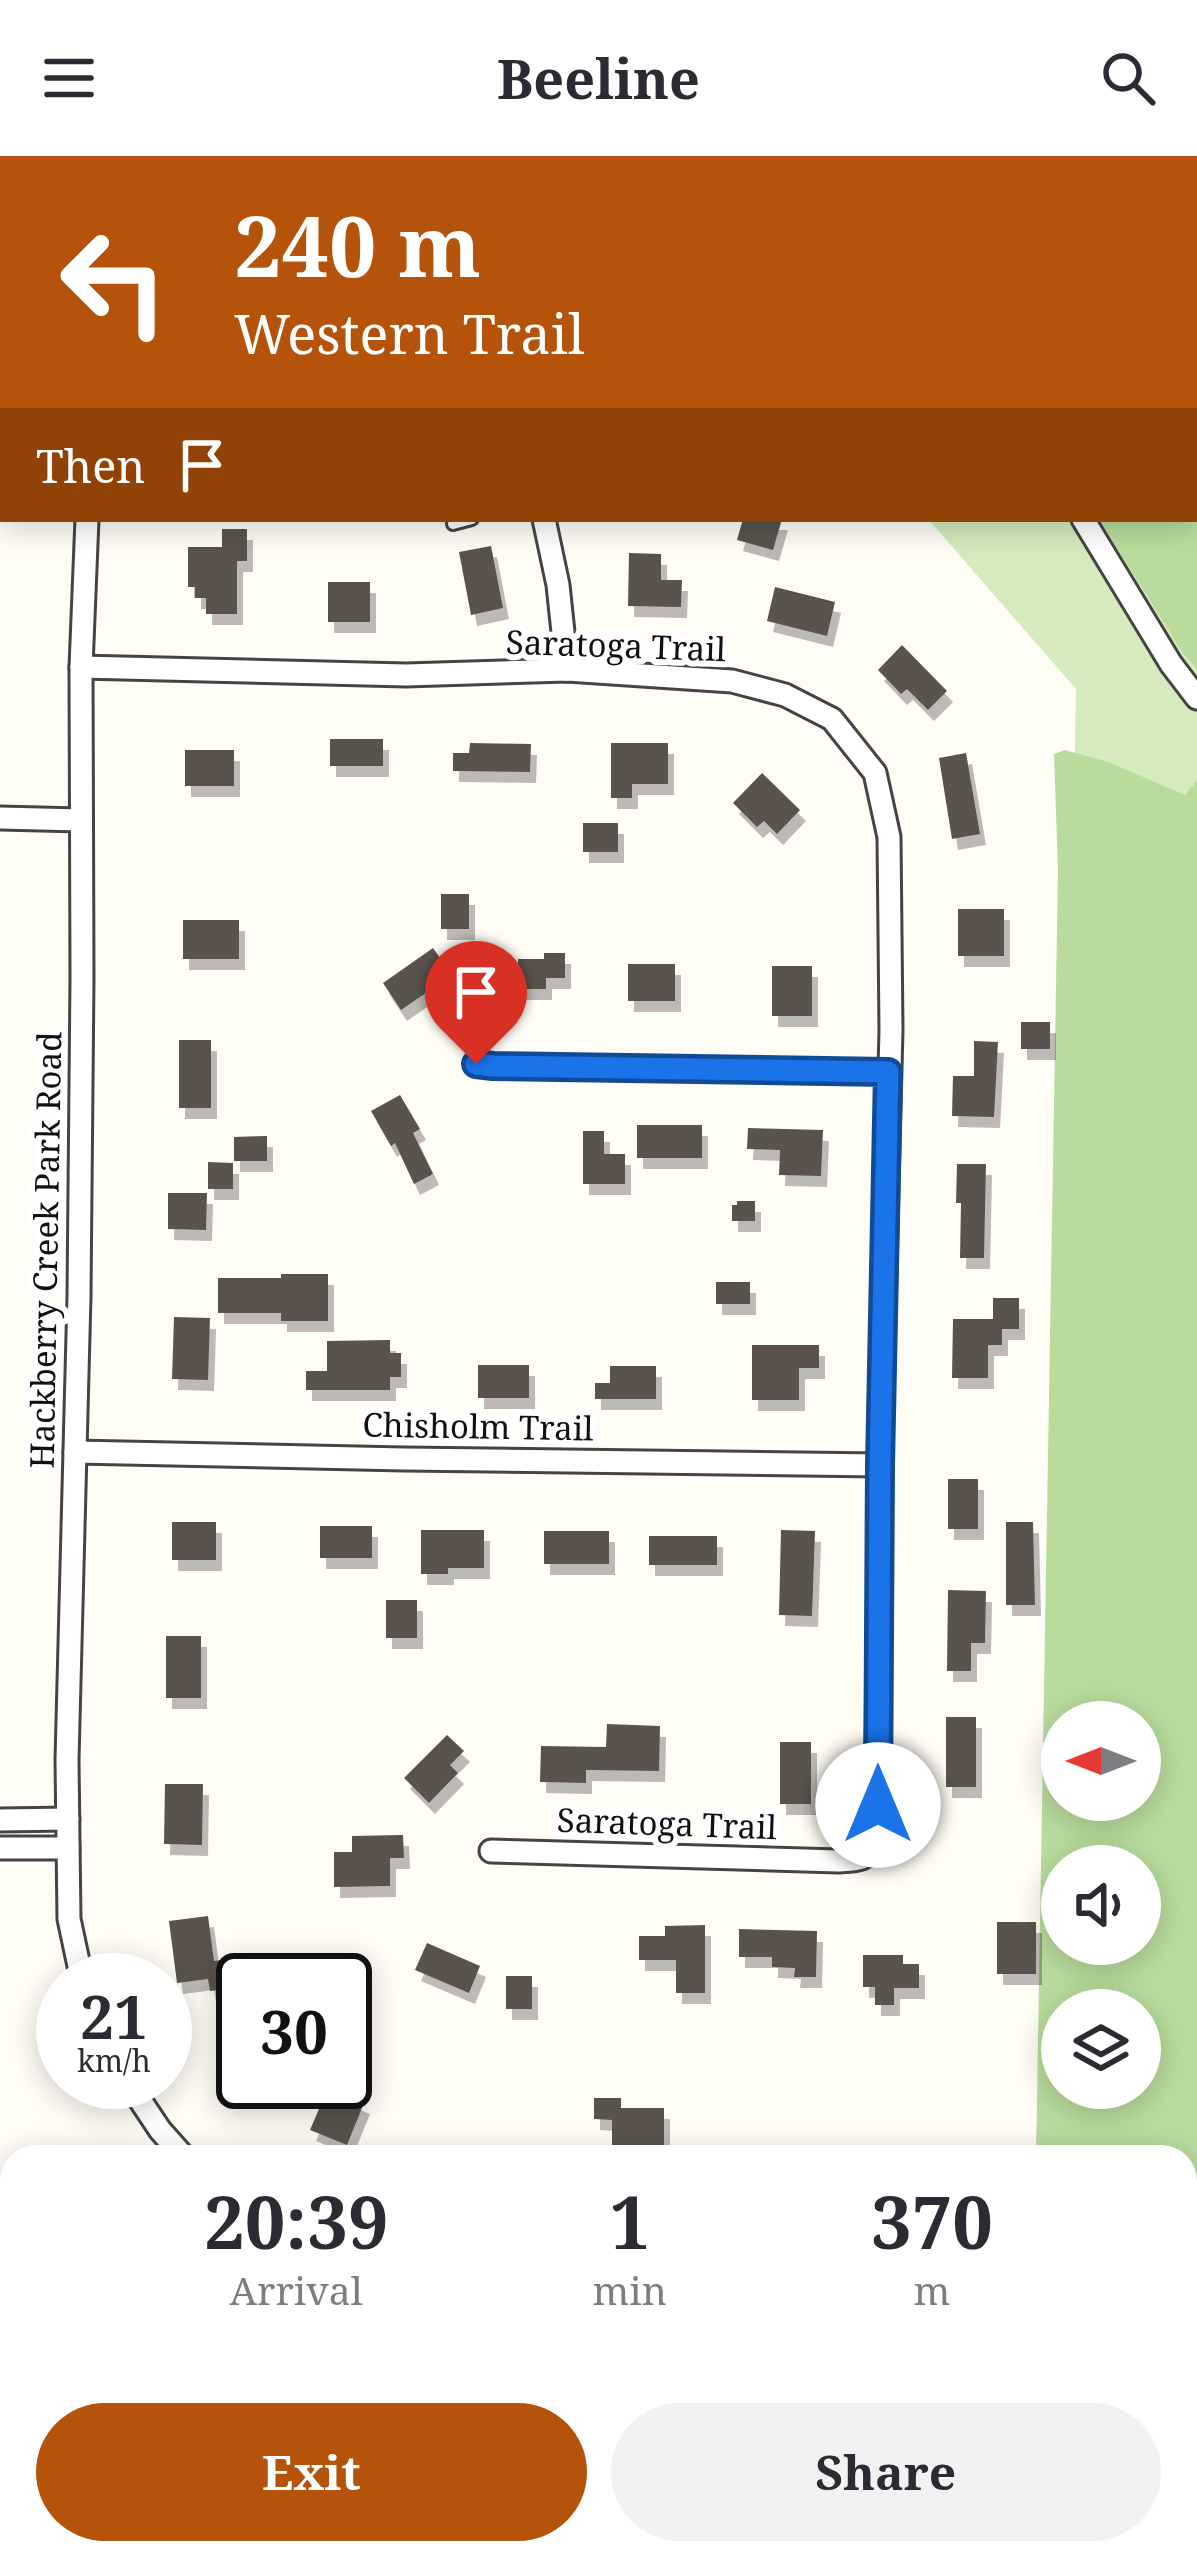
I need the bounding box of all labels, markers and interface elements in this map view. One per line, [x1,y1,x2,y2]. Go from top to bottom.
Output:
text: Beeline [497,41,700,115]
icon: menu [36,45,102,111]
icon: search [1095,45,1161,111]
text: 240 m [234,187,481,302]
icon: left [36,204,192,360]
text: Western Trail [234,296,585,370]
icon: arrive [169,432,235,498]
text: Then [36,435,145,496]
street label: Saratoga Trail [505,619,727,671]
pin [425,941,527,1064]
icon: arrive [443,959,509,1025]
street label: Hackberry Creek Park Road [19,1031,71,1469]
street label: Chisholm Trail [362,1401,594,1451]
north arrow [1041,1701,1161,1821]
map controls [1041,1701,1161,2109]
position arrow [815,1742,941,1868]
street label: Saratoga Trail [556,1797,778,1849]
button: sound [1041,1845,1161,1965]
speed limit sign: 30 [216,1953,372,2109]
text: 21 [80,1975,148,2057]
button: layers [1041,1989,1161,2109]
text: km/h [77,2040,151,2081]
text: 20:39 [204,2172,389,2270]
text: 1 [609,2172,650,2270]
text: 370 [871,2172,993,2270]
text: Arrival [230,2263,363,2316]
text: min [593,2263,667,2316]
text: m [914,2263,950,2316]
button: Exit [36,2403,587,2541]
button: Share [611,2403,1161,2541]

